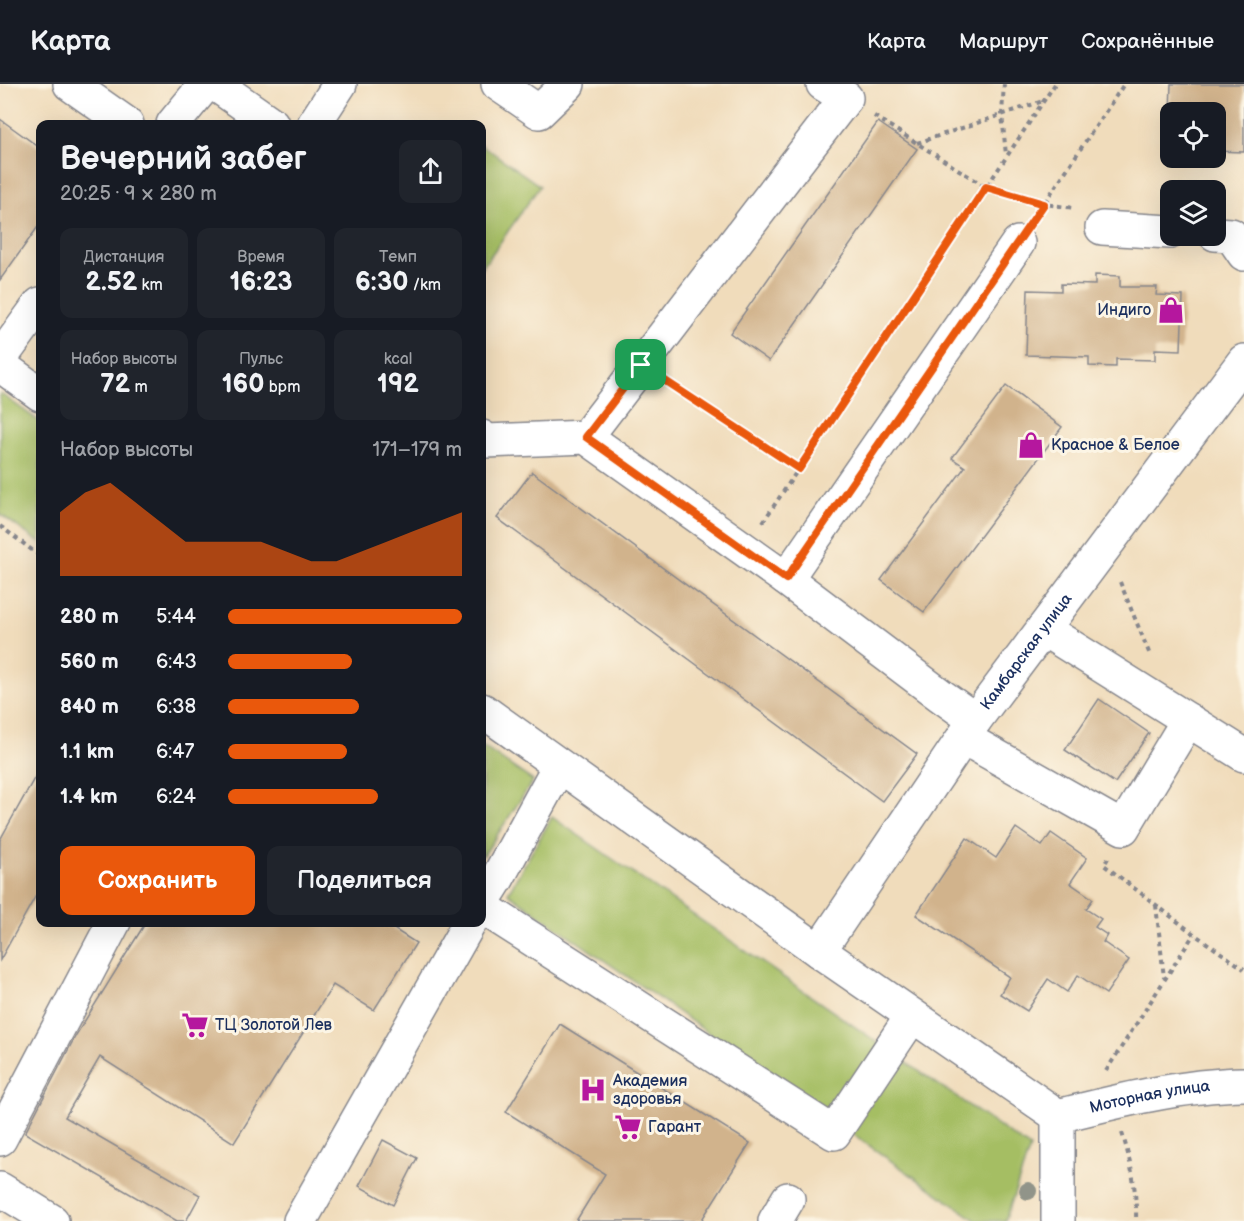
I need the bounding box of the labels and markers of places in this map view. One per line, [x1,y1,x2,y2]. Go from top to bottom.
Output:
shop icon: Индиго [1156,295,1186,325]
place label: Индиго [1097,301,1151,320]
pin [615,339,666,390]
shop icon: Красное & Белое [1016,430,1046,460]
place label: Красное & Белое [1051,436,1180,455]
supermarket icon: ТЦ Золотой Лев [180,1010,210,1040]
place label: ТЦ Золотой Лев [215,1016,333,1035]
place label: Академия здоровья [612,1072,688,1109]
hospital icon: Академия здоровья [578,1075,608,1105]
supermarket icon: Гарант [613,1112,643,1142]
place label: Гарант [648,1118,702,1137]

